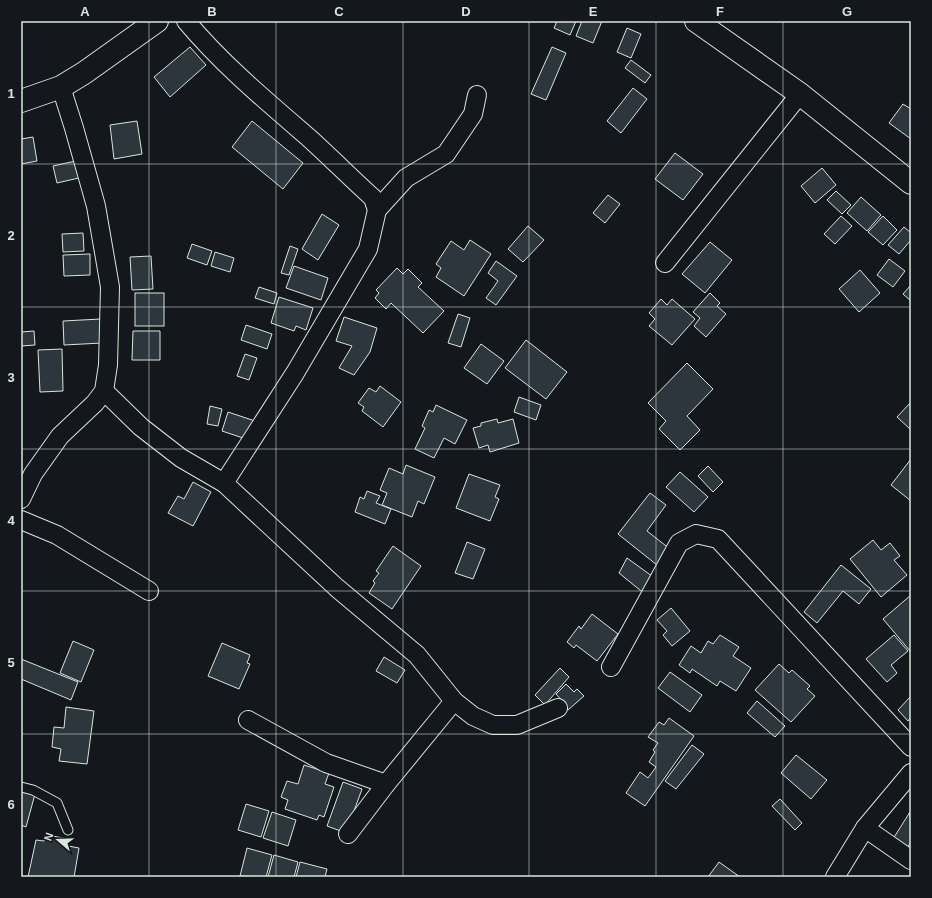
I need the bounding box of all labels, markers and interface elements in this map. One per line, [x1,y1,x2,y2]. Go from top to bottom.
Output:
text: A [80,4,90,19]
text: B [207,4,217,19]
text: C [334,4,344,19]
text: D [461,4,471,19]
text: E [589,4,598,19]
text: F [716,4,724,19]
text: G [842,4,852,19]
text: 1 [7,86,15,101]
text: 2 [7,228,15,243]
text: 3 [7,370,15,385]
text: 4 [7,513,15,528]
text: 5 [7,655,15,670]
text: 6 [7,797,15,812]
north arrow [38,820,78,860]
text: N [42,831,56,842]

